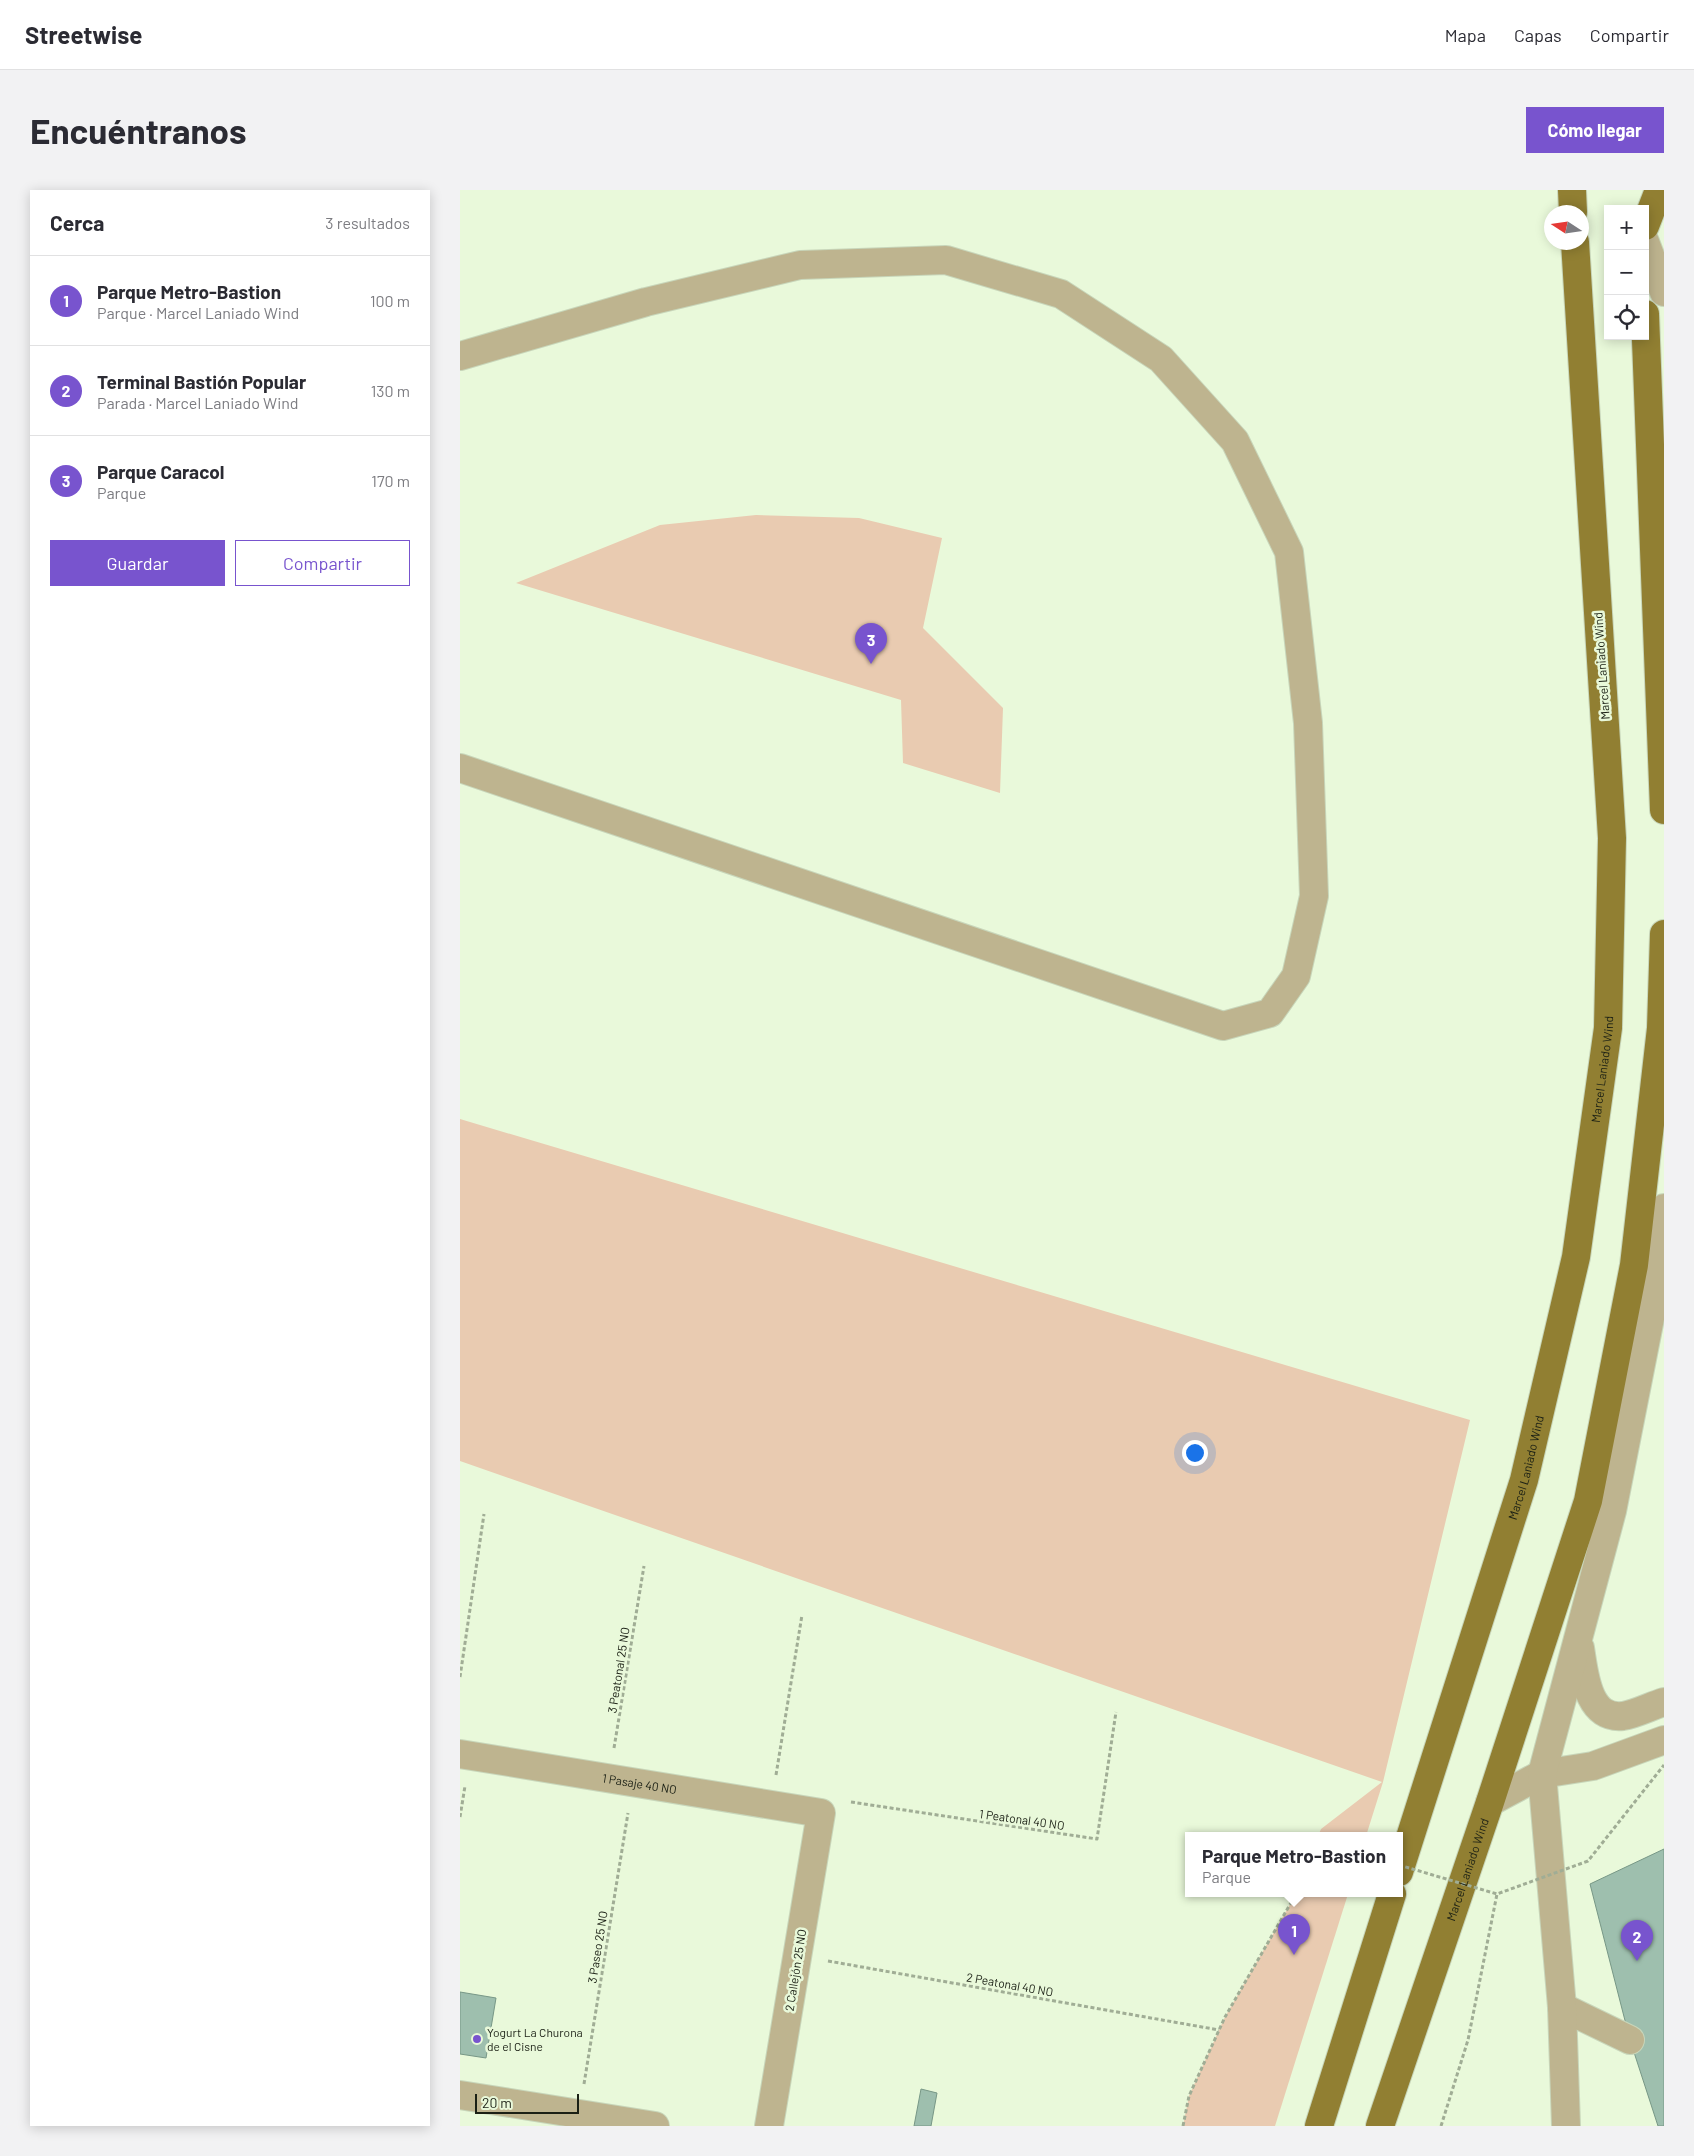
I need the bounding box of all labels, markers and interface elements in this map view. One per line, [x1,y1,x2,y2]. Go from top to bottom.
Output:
text: Streetwise [25,20,142,49]
text: Mapa [1445,24,1486,46]
text: Capas [1514,24,1562,46]
text: Compartir [1590,24,1669,46]
button: Cómo llegar [1526,107,1664,153]
text: Encuéntranos [30,109,247,151]
north arrow [1544,205,1589,250]
map controls [1604,205,1649,340]
button: + [1604,205,1649,250]
text: Cerca [50,210,104,235]
text: 3 resultados [325,213,410,232]
button: − [1604,250,1649,295]
text: Parque Metro-Bastion [97,280,281,303]
text: 1 [63,291,69,310]
text: 100 m [370,291,410,310]
button: locate [1604,295,1649,340]
text: Parque · Marcel Laniado Wind [97,303,299,322]
text: Terminal Bastión Popular [97,370,306,393]
text: 2 [62,381,70,400]
text: 130 m [371,381,410,400]
text: Parada · Marcel Laniado Wind [97,393,298,412]
text: Parque Caracol [97,460,224,483]
text: 3 [62,471,70,490]
text: 170 m [371,471,410,490]
text: Parque [97,483,146,502]
button: Guardar [50,540,225,586]
button: Compartir [235,540,410,586]
street label: Marcel Laniado Wind [1590,612,1612,720]
pin: 3 [855,623,887,664]
street label: Marcel Laniado Wind [1588,1016,1615,1123]
street label: Marcel Laniado Wind [1505,1414,1546,1521]
your location [1182,1440,1208,1466]
street label: 3 Peatonal 25 NO [604,1626,632,1714]
street label: 1 Pasaje 40 NO [602,1770,678,1796]
street label: 1 Peatonal 40 NO [979,1806,1065,1832]
street label: Marcel Laniado Wind [1443,1816,1491,1923]
popup [1185,1832,1403,1897]
text: Parque Metro-Bastion [1202,1844,1386,1867]
text: Parque [1202,1867,1251,1886]
street label: 3 Paseo 25 NO [584,1910,610,1984]
pin: 1 [1278,1914,1310,1955]
pin: 2 [1621,1920,1653,1961]
street label: 2 Callejón 25 NO [782,1928,808,2012]
street label: 2 Peatonal 40 NO [965,1969,1055,1999]
place label: Yogurt La Churona de el Cisne [487,2025,583,2053]
marker: Yogurt La Churona de el Cisne [471,2033,483,2045]
scale bar [475,2091,579,2114]
text: 20 m [482,2094,512,2111]

